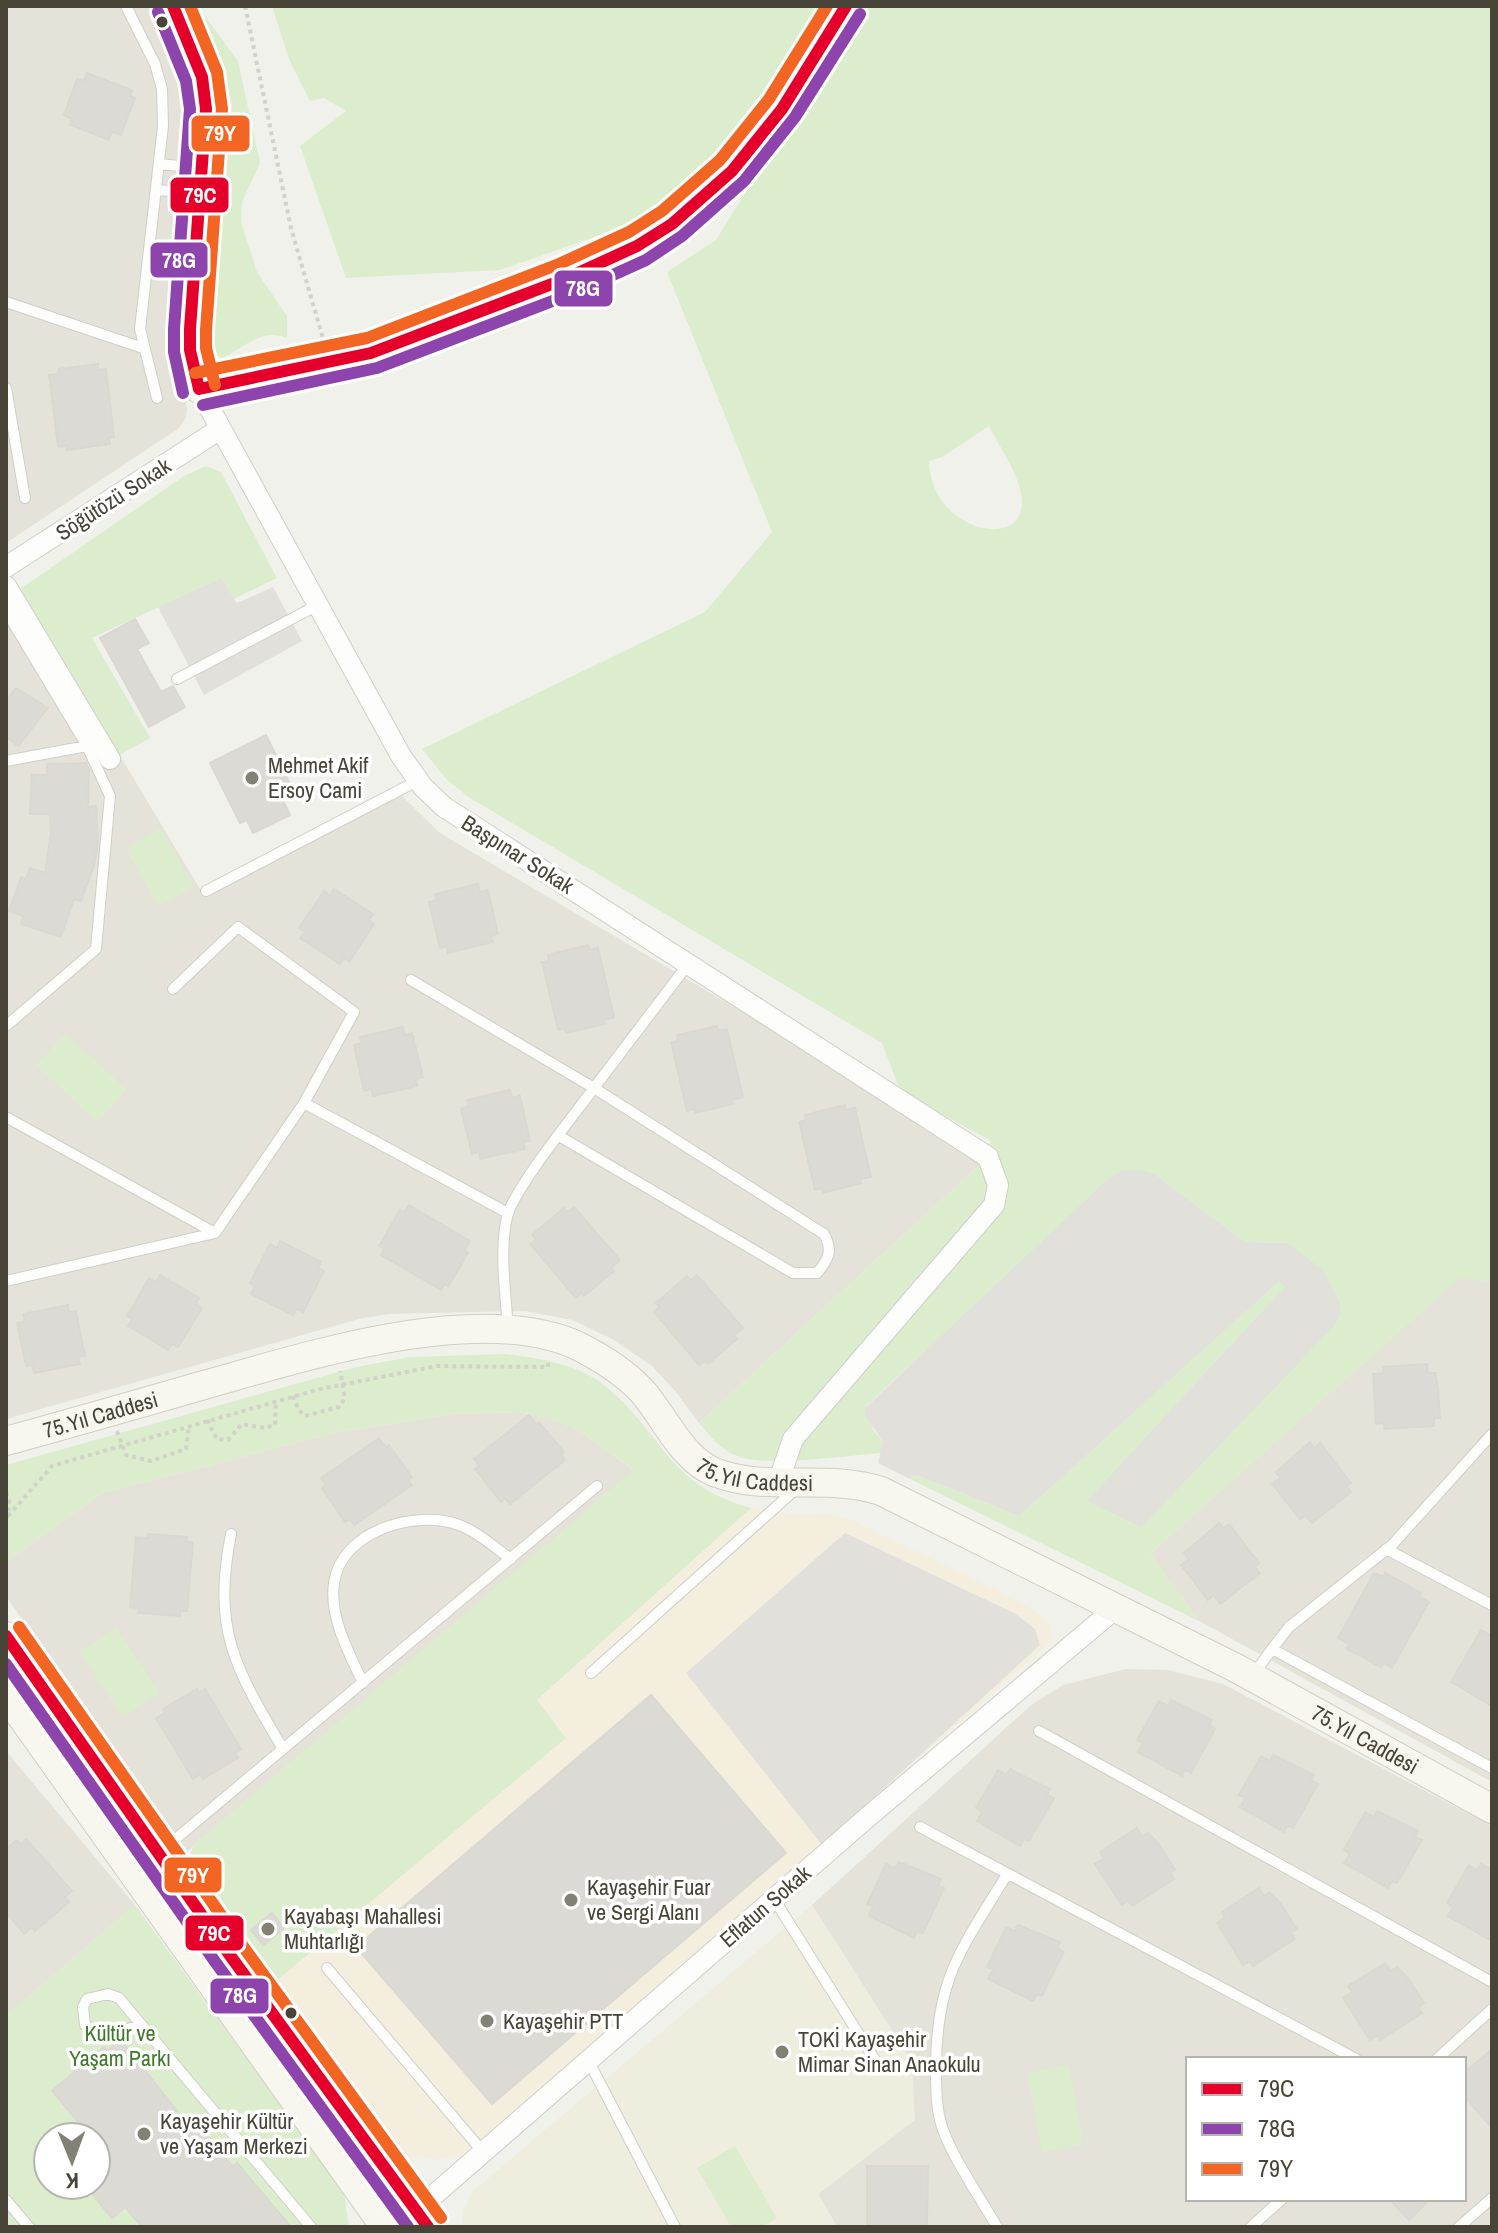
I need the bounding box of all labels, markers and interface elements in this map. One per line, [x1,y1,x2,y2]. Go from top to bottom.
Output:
unlabelled marker [154,14,170,30]
line badge: 79Y [190,114,251,153]
text: 79Y [204,118,237,148]
line badge: 79C [169,176,230,214]
text: 79C [183,180,217,210]
line badge: 78G [149,241,209,279]
text: 78G [162,245,196,275]
line badge: 78G [553,269,614,308]
text: 78G [566,273,600,303]
street label: Söğütözü Sokak [50,450,177,547]
place label: Mehmet Akif Ersoy Cami [268,750,369,805]
marker: Mehmet Akif Ersoy Cami [243,769,261,787]
street label: Başpınar Sokak [456,808,581,901]
street label: 75.Yıl Caddesi [40,1384,161,1445]
street label: 75.Yıl Caddesi [690,1451,813,1498]
street label: 75.Yıl Caddesi [1306,1698,1424,1781]
line badge: 79Y [163,1856,223,1894]
street label: Eflatun Sokak [713,1858,818,1954]
text: 79Y [177,1860,210,1890]
place label: Kayaşehir Fuar ve Sergi Alanı [587,1872,710,1927]
marker: Kayaşehir Fuar ve Sergi Alanı [562,1891,580,1909]
place label: Kayabaşı Mahallesi Muhtarlığı [284,1901,441,1956]
line badge: 79C [184,1914,245,1952]
text: 79C [197,1918,231,1948]
marker: Kayabaşı Mahallesi Muhtarlığı [259,1920,277,1938]
line badge: 78G [209,1977,270,2015]
text: 78G [223,1980,257,2010]
unlabelled marker [283,2005,299,2021]
place label: Kayaşehir PTT [503,2006,623,2036]
marker: Kayaşehir PTT [478,2012,496,2030]
park label: Kültür ve Yaşam Parkı [69,2018,171,2073]
place label: TOKİ Kayaşehir Mimar Sinan Anaokulu [798,2024,981,2079]
marker: TOKİ Kayaşehir Mimar Sinan Anaokulu [773,2043,791,2061]
legend [1186,2057,1466,2201]
text: 79C [1258,2072,1294,2104]
place label: Kayaşehir Kültür ve Yaşam Merkezi [160,2106,308,2161]
text: 78G [1258,2112,1295,2144]
north arrow [32,2121,112,2201]
marker: Kayaşehir Kültür ve Yaşam Merkezi [135,2125,153,2143]
text: 79Y [1258,2152,1293,2184]
text: K [66,2166,79,2196]

